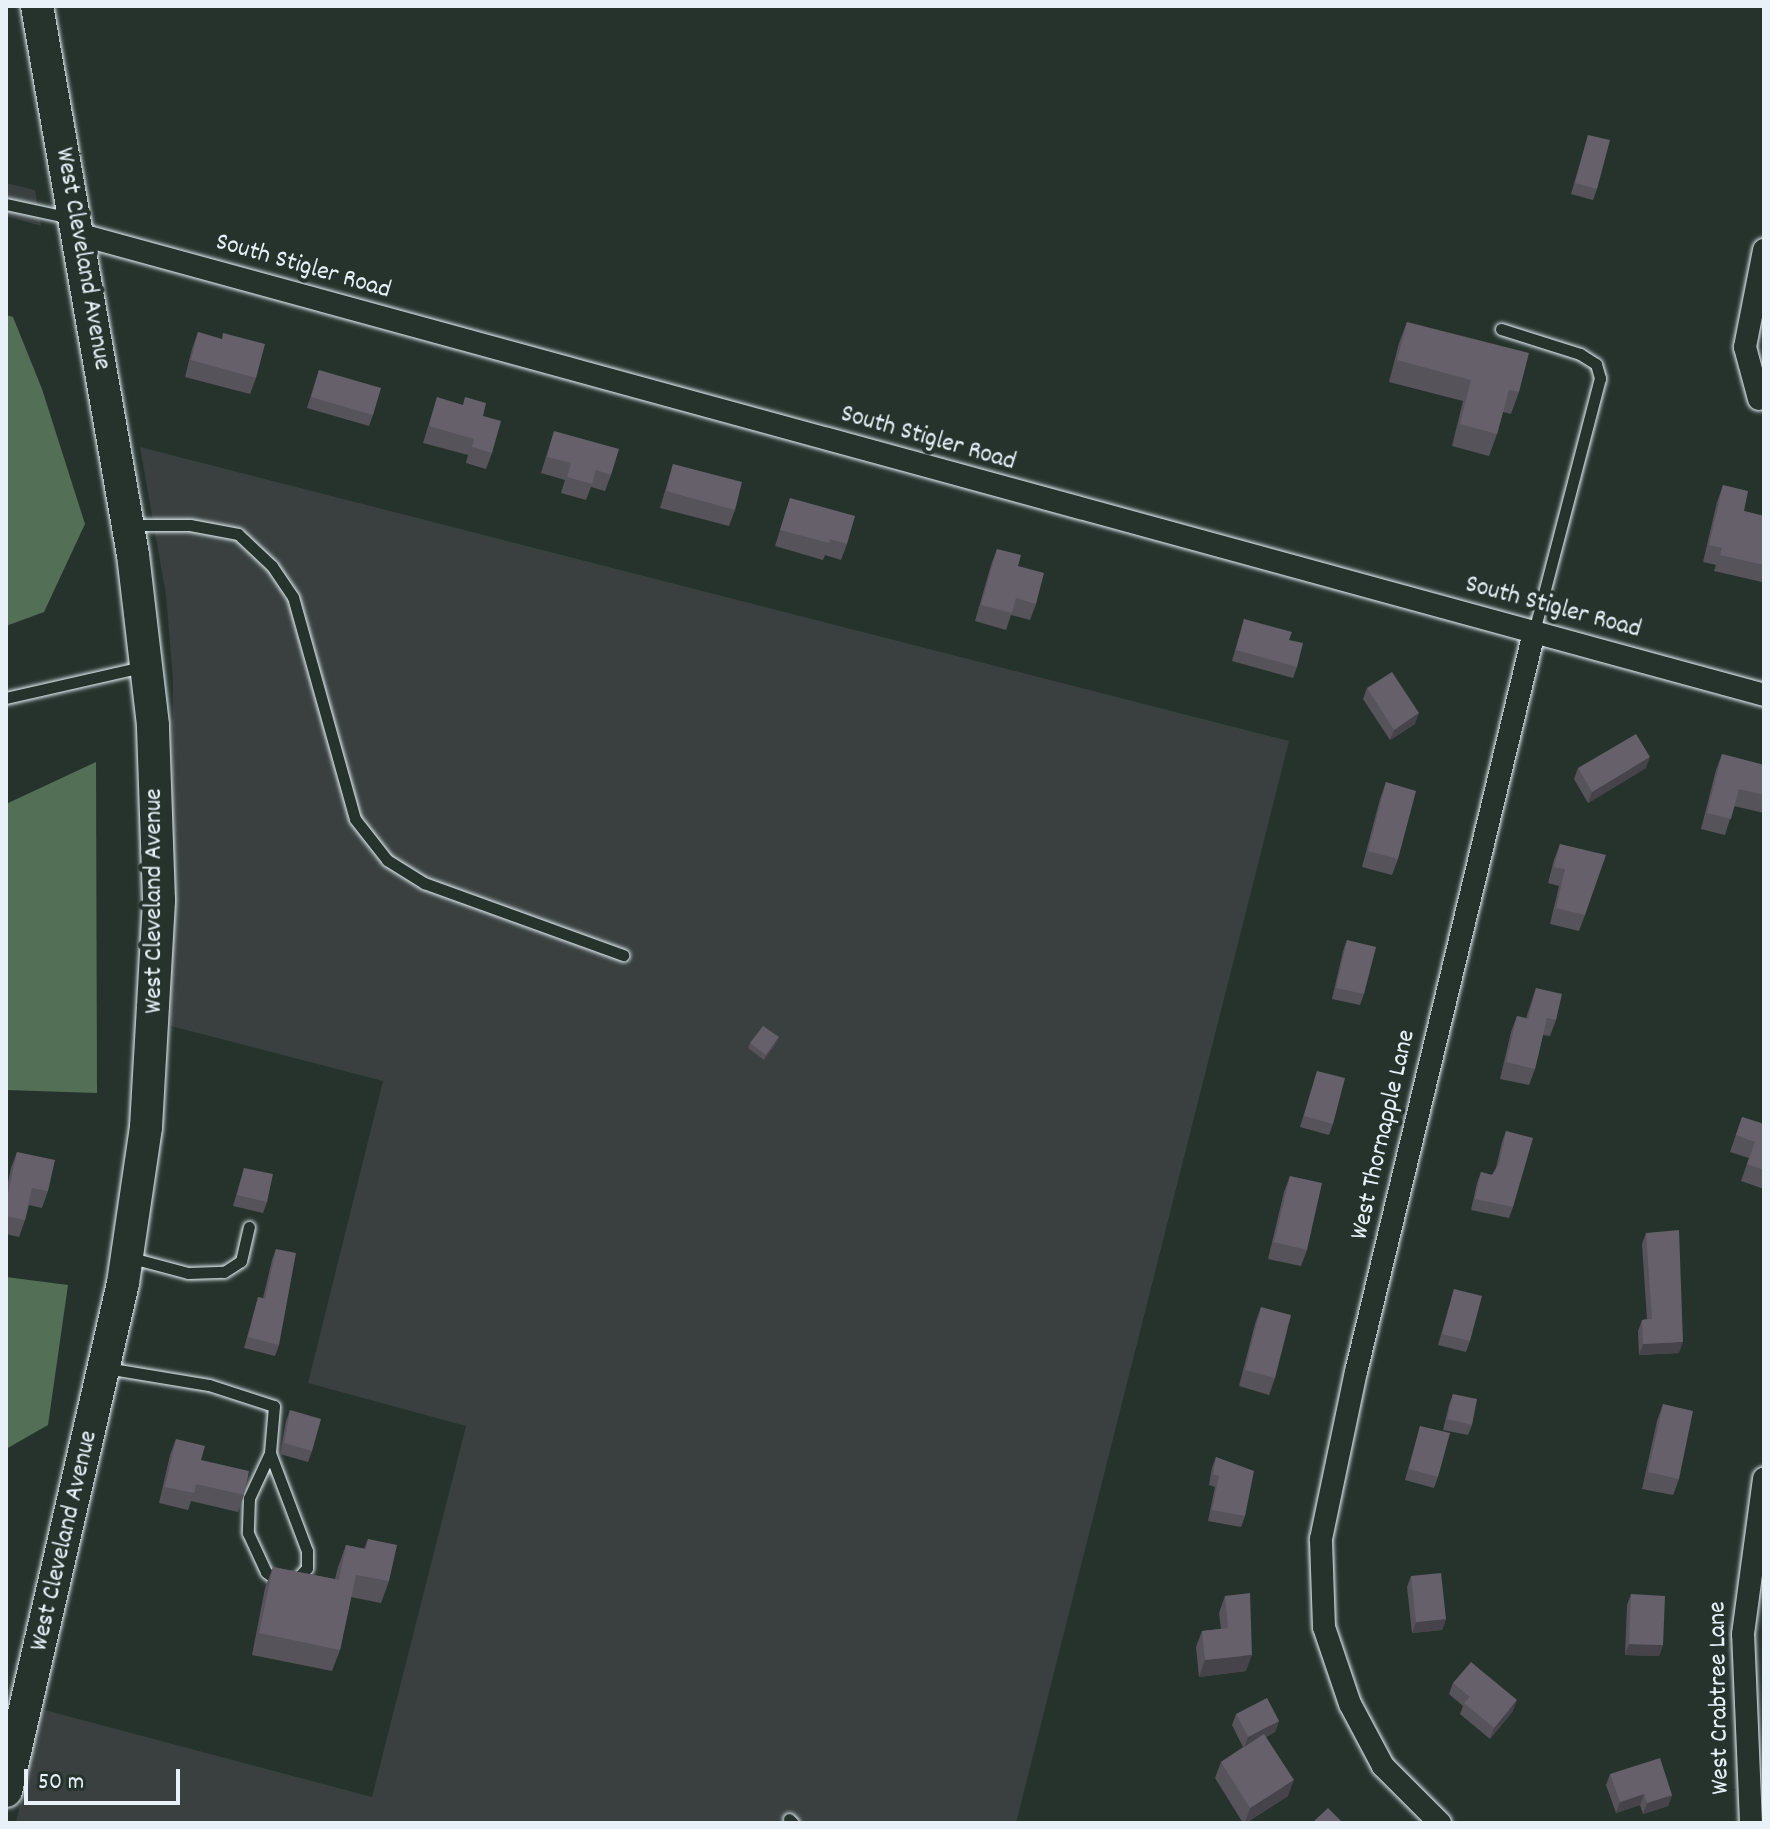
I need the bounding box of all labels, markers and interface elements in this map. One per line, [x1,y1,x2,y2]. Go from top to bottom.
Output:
street label: West Cleveland Avenue [47,145,117,373]
street label: South Stigler Road [212,227,394,307]
street label: South Stigler Road [837,399,1019,479]
street label: South Stigler Road [1462,570,1644,646]
street label: West Cleveland Avenue [139,788,171,1014]
street label: West Thornapple Lane [1345,1027,1423,1243]
street label: West Cleveland Avenue [24,1428,106,1654]
street label: West Crabtree Lane [1703,1601,1737,1795]
scale bar [28,1753,184,1803]
text: 50 m [38,1766,84,1800]

